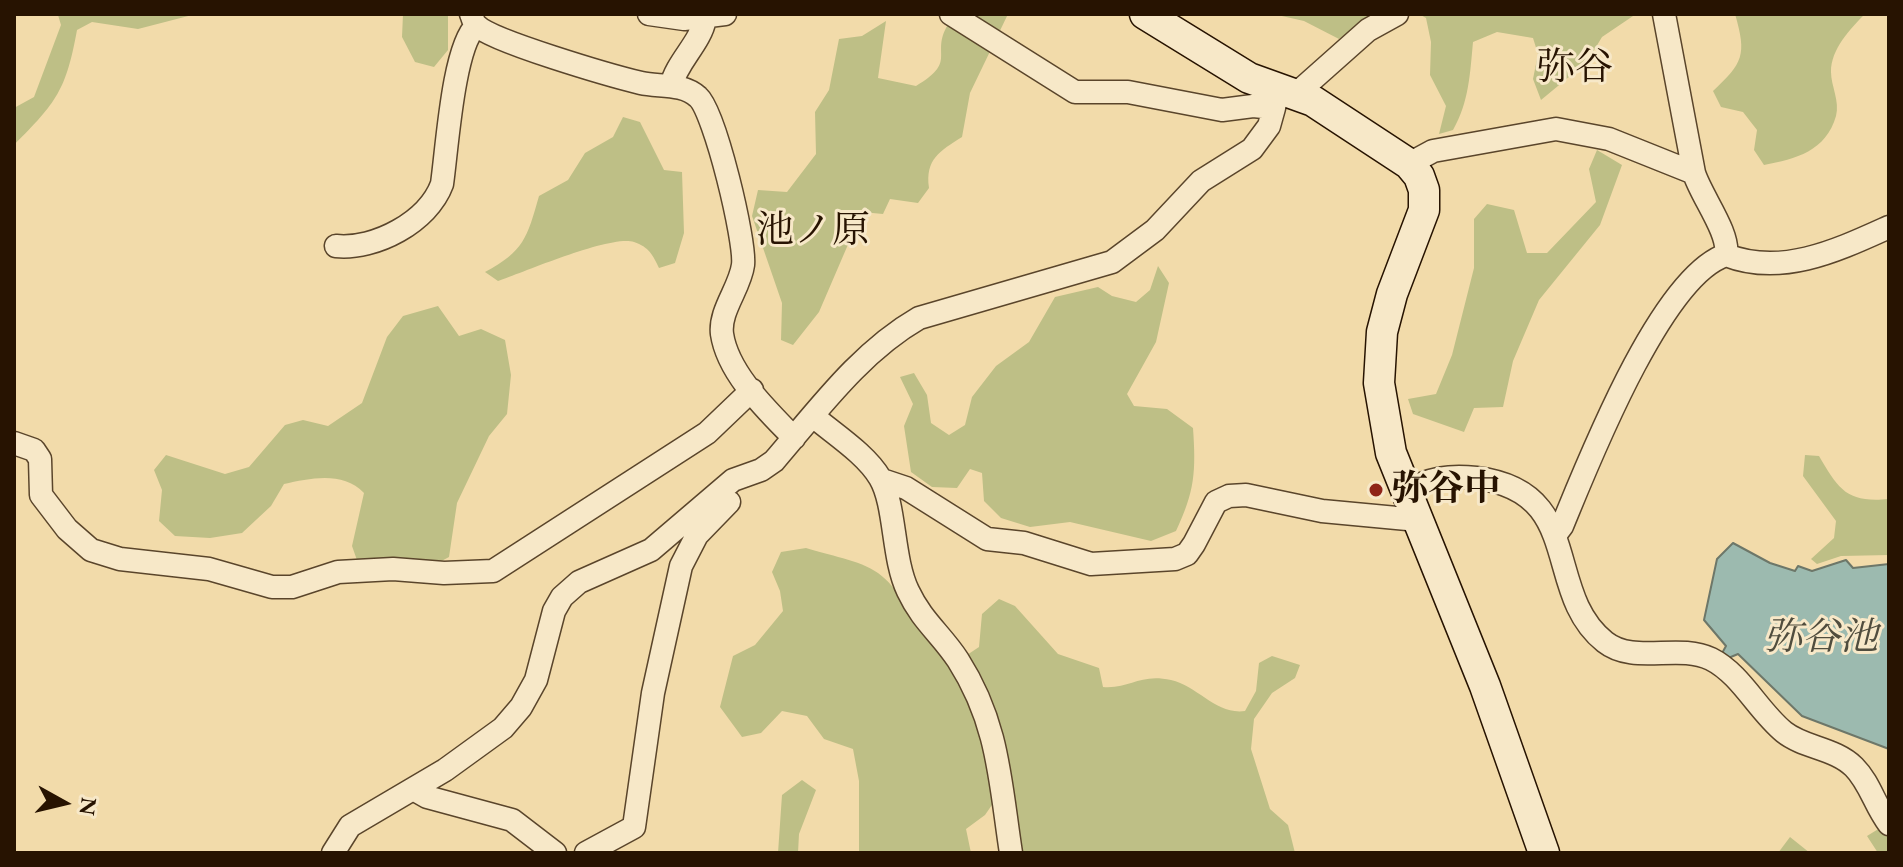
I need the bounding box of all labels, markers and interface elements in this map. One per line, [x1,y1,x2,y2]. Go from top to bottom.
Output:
district label: 弥谷 [1537,46,1613,92]
district label: 池ノ原 [756,209,870,255]
place label: 弥谷中 [1392,468,1500,512]
marker: 弥谷中 [1367,481,1385,499]
water label: 弥谷池 [1764,616,1878,662]
north arrow [24,763,104,843]
text: N [73,796,104,817]

